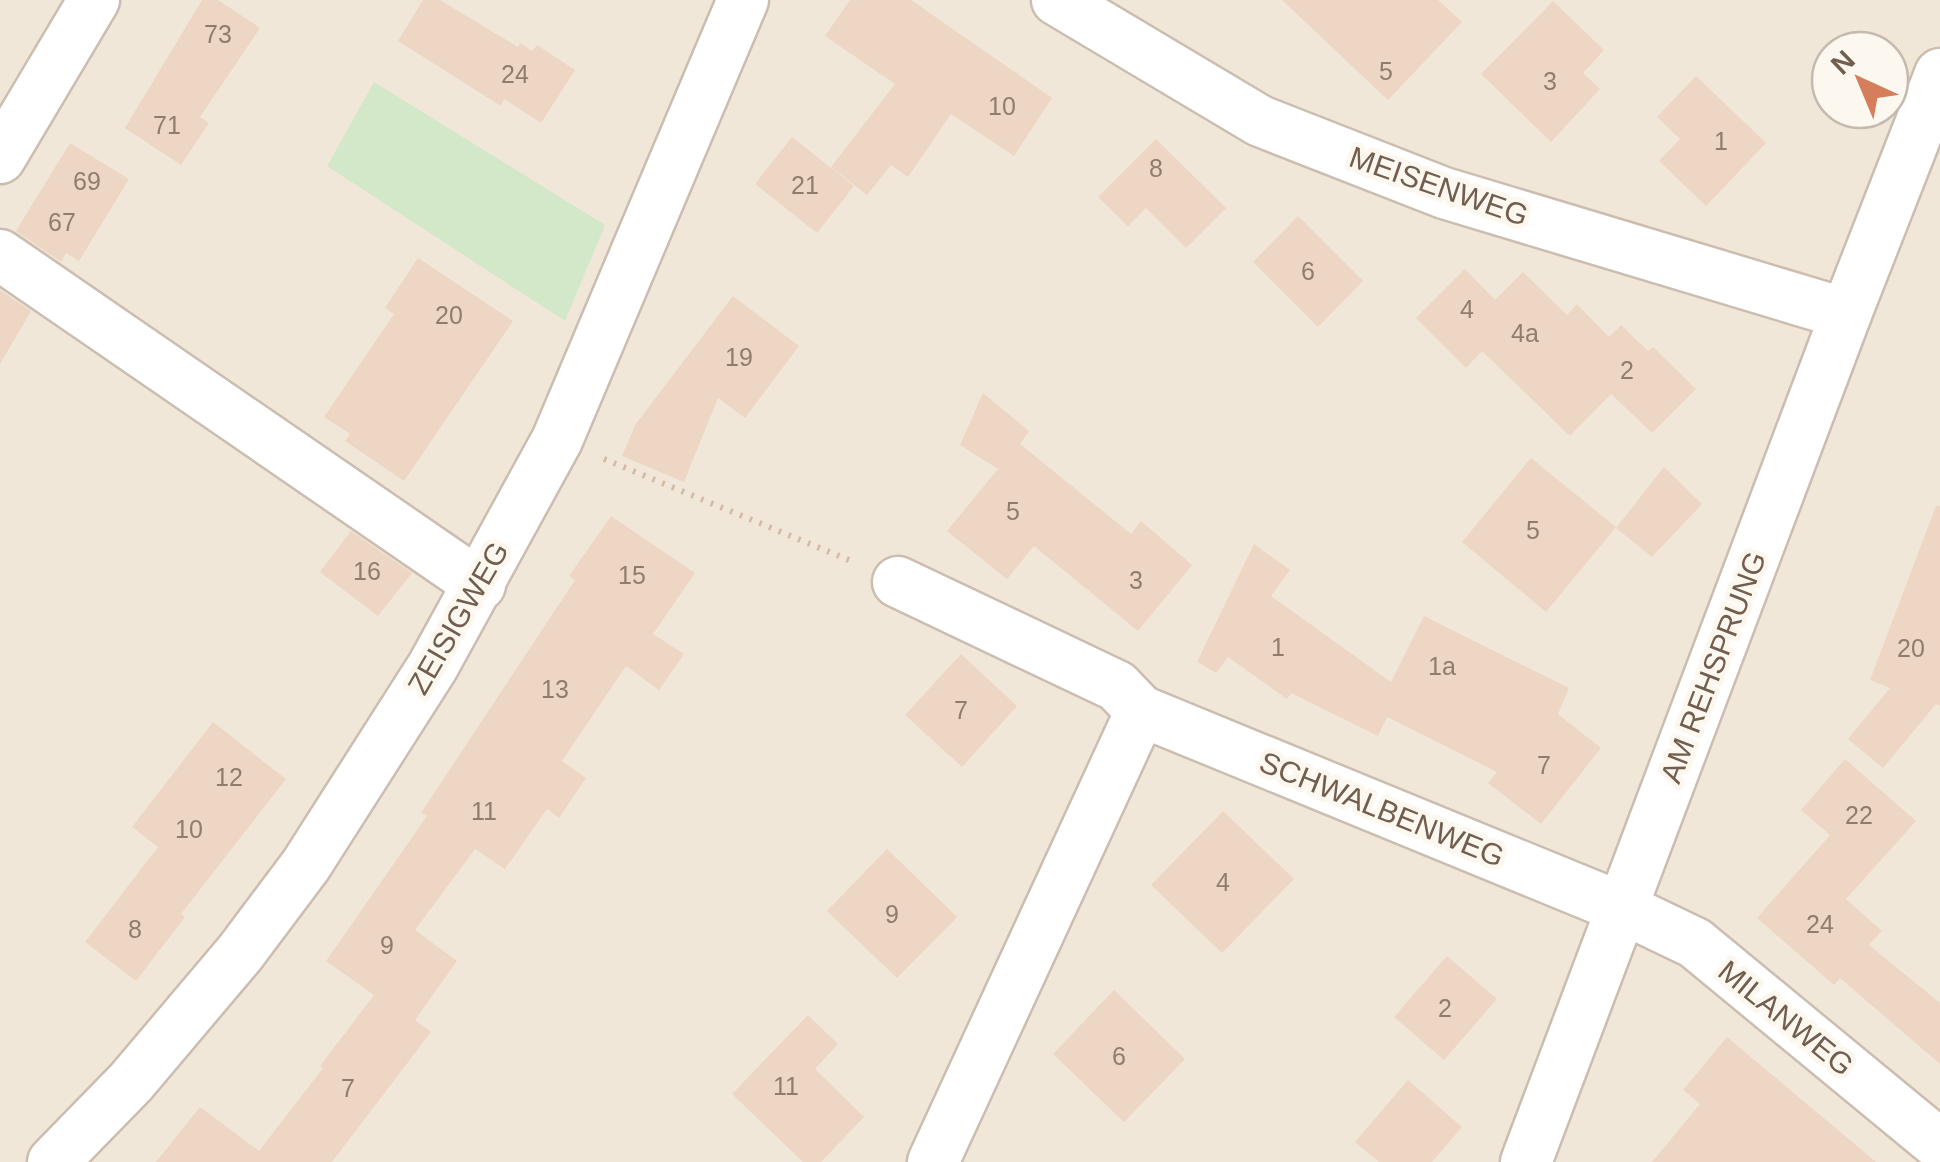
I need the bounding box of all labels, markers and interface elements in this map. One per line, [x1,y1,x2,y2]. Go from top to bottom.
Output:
house number: 73 [204,20,232,48]
north arrow [1810,30,1910,130]
text: N [1825,44,1861,81]
house number: 5 [1379,57,1393,85]
house number: 24 [501,60,529,88]
house number: 3 [1543,67,1557,95]
house number: 10 [988,92,1016,120]
house number: 71 [153,111,181,139]
house number: 1 [1714,127,1728,155]
street label: MEISENWEG [1345,140,1533,232]
house number: 8 [1149,154,1163,182]
house number: 69 [73,167,101,195]
house number: 21 [791,171,819,199]
house number: 67 [48,208,76,236]
house number: 6 [1301,257,1315,285]
house number: 4 [1460,295,1474,323]
house number: 20 [435,301,463,329]
house number: 4a [1511,319,1539,347]
house number: 19 [725,343,753,371]
house number: 2 [1620,356,1634,384]
house number: 5 [1006,497,1020,525]
house number: 5 [1526,516,1540,544]
street label: ZEISIGWEG [401,536,515,700]
street label: AM REHSPRUNG [1654,547,1772,787]
house number: 16 [353,557,381,585]
house number: 15 [618,561,646,589]
house number: 3 [1129,566,1143,594]
house number: 1 [1271,633,1285,661]
house number: 20 [1897,634,1925,662]
house number: 1a [1428,652,1456,680]
house number: 13 [541,675,569,703]
house number: 7 [954,696,968,724]
street label: SCHWALBENWEG [1255,745,1509,873]
house number: 7 [1537,751,1551,779]
house number: 12 [215,763,243,791]
house number: 11 [471,797,497,825]
house number: 22 [1845,801,1873,829]
house number: 10 [175,815,203,843]
house number: 4 [1216,868,1230,896]
house number: 9 [885,900,899,928]
house number: 24 [1806,910,1834,938]
house number: 8 [128,915,142,943]
house number: 9 [380,931,394,959]
street label: MILANWEG [1712,954,1860,1082]
house number: 2 [1438,994,1452,1022]
house number: 6 [1112,1042,1126,1070]
house number: 11 [773,1072,799,1100]
house number: 7 [341,1074,355,1102]

